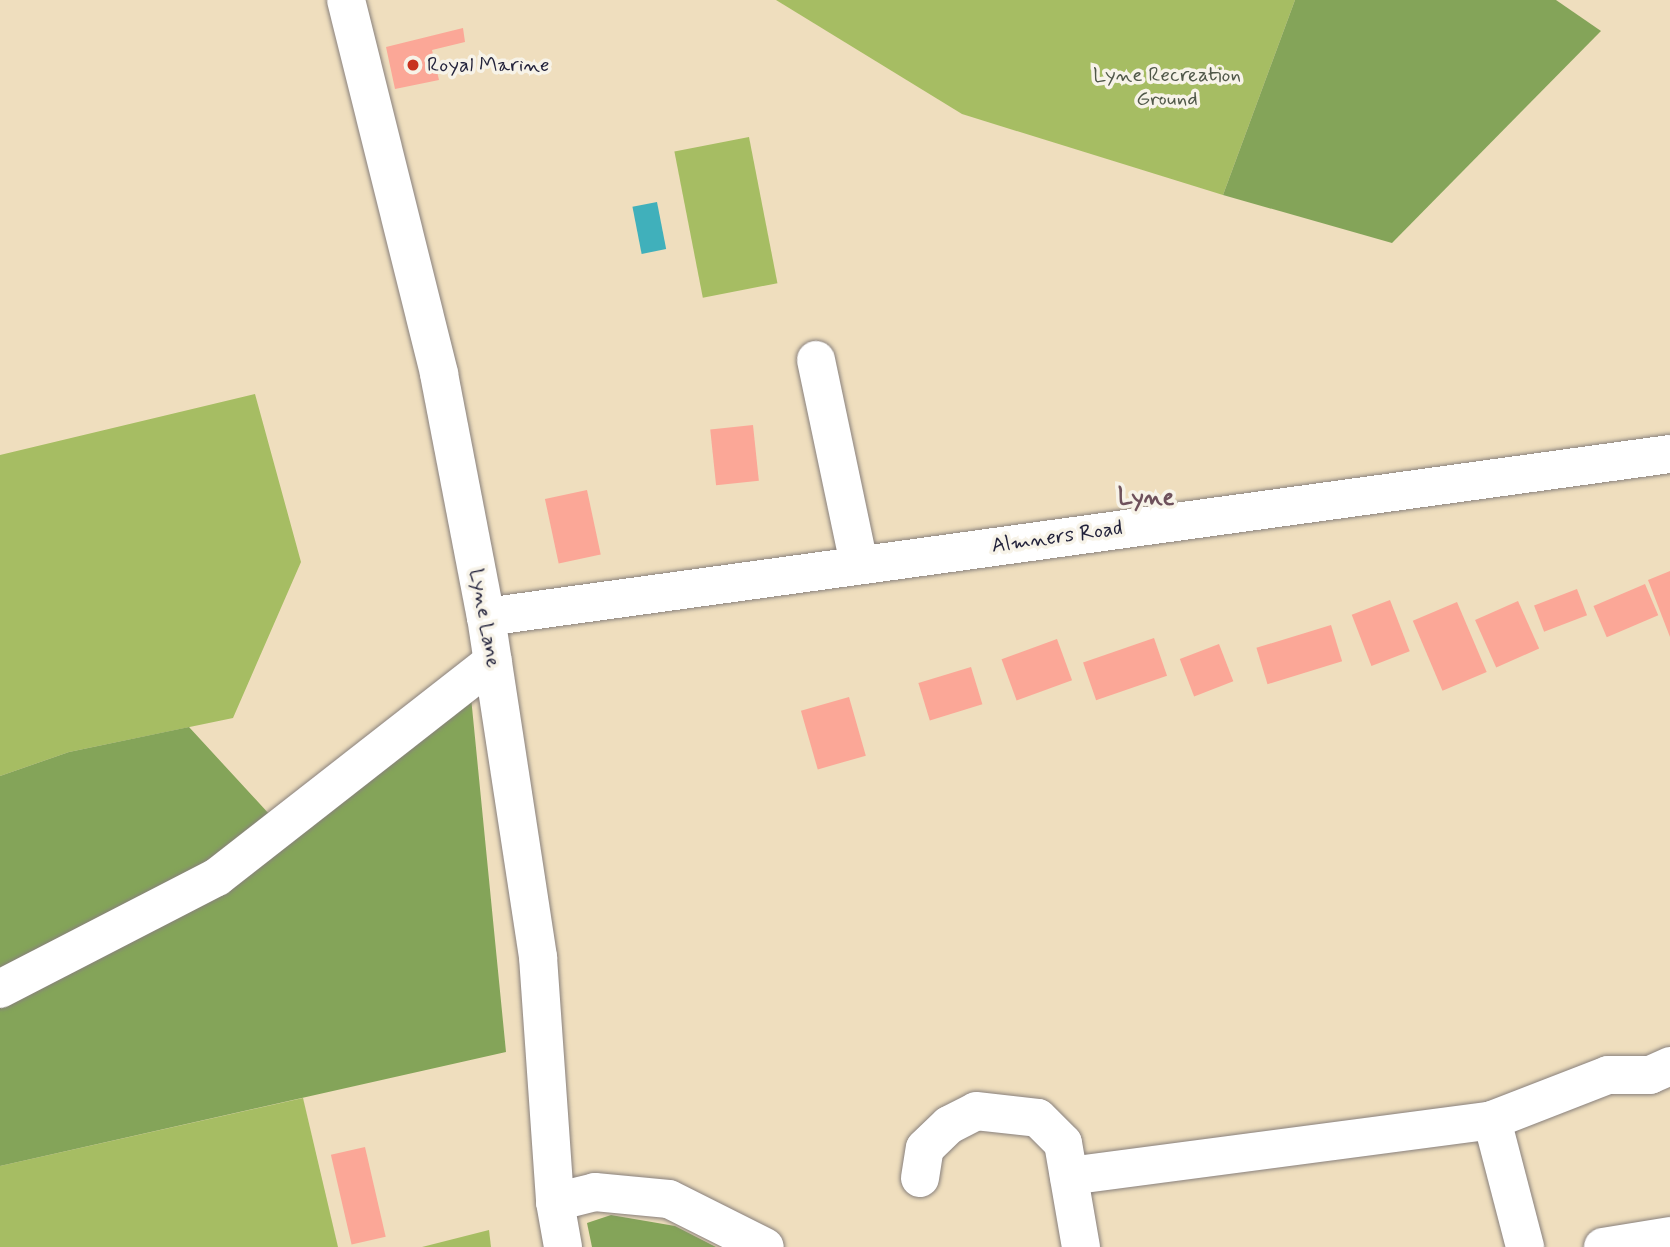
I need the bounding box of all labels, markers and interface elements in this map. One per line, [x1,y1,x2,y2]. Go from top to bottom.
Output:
place label: Royal Marine [427,52,548,78]
marker: Royal Marine [405,57,421,73]
park label: Lyne Recreation Ground [1091,62,1243,112]
district label: Lyne [1118,484,1174,512]
street label: Almners Road [990,515,1124,559]
street label: Lyne Lane [464,566,506,670]

